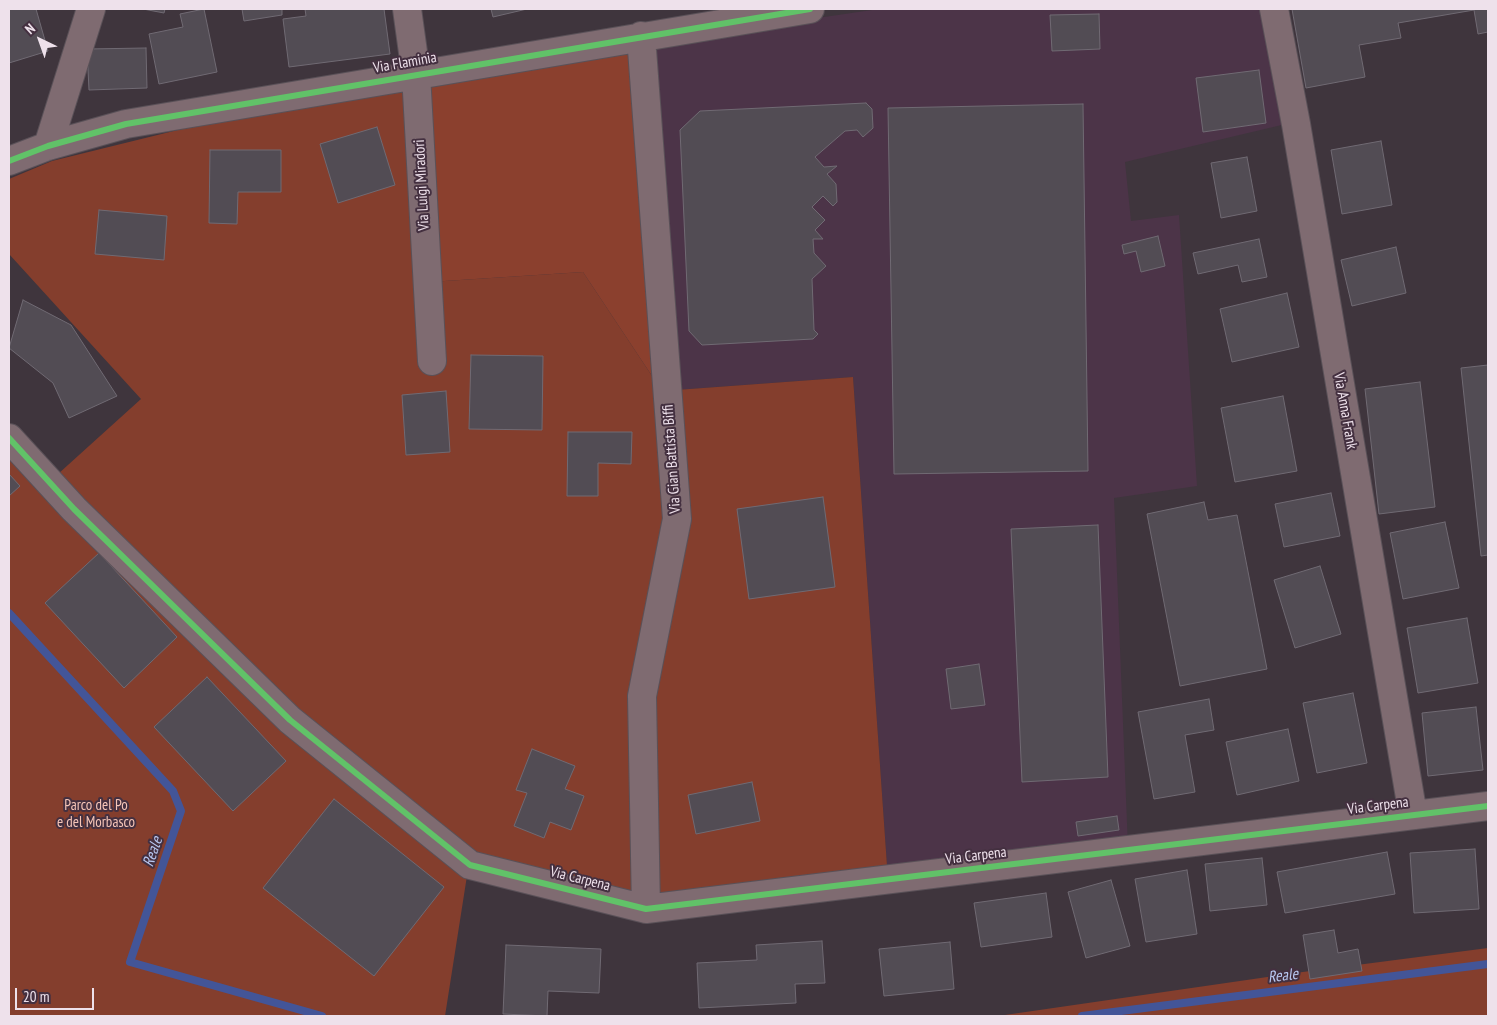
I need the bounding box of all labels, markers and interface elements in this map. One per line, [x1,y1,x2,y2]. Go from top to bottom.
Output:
north arrow [15,15,65,65]
text: N [21,20,39,38]
street label: Via Flaminia [372,49,438,77]
street label: Via Luigi Miradori [411,139,433,231]
street label: Via Anna Frank [1329,371,1361,451]
street label: Via Gian Battista Biffi [659,404,685,514]
street label: Via Carpena [1346,793,1410,819]
park label: Parco del Po e del Morbasco [57,797,135,832]
water label: Reale [139,835,167,869]
street label: Via Carpena [944,843,1008,869]
street label: Via Carpena [548,863,612,895]
water label: Reale [1267,965,1299,987]
scale bar [18,978,96,1010]
text: 20 m [23,987,49,1006]

